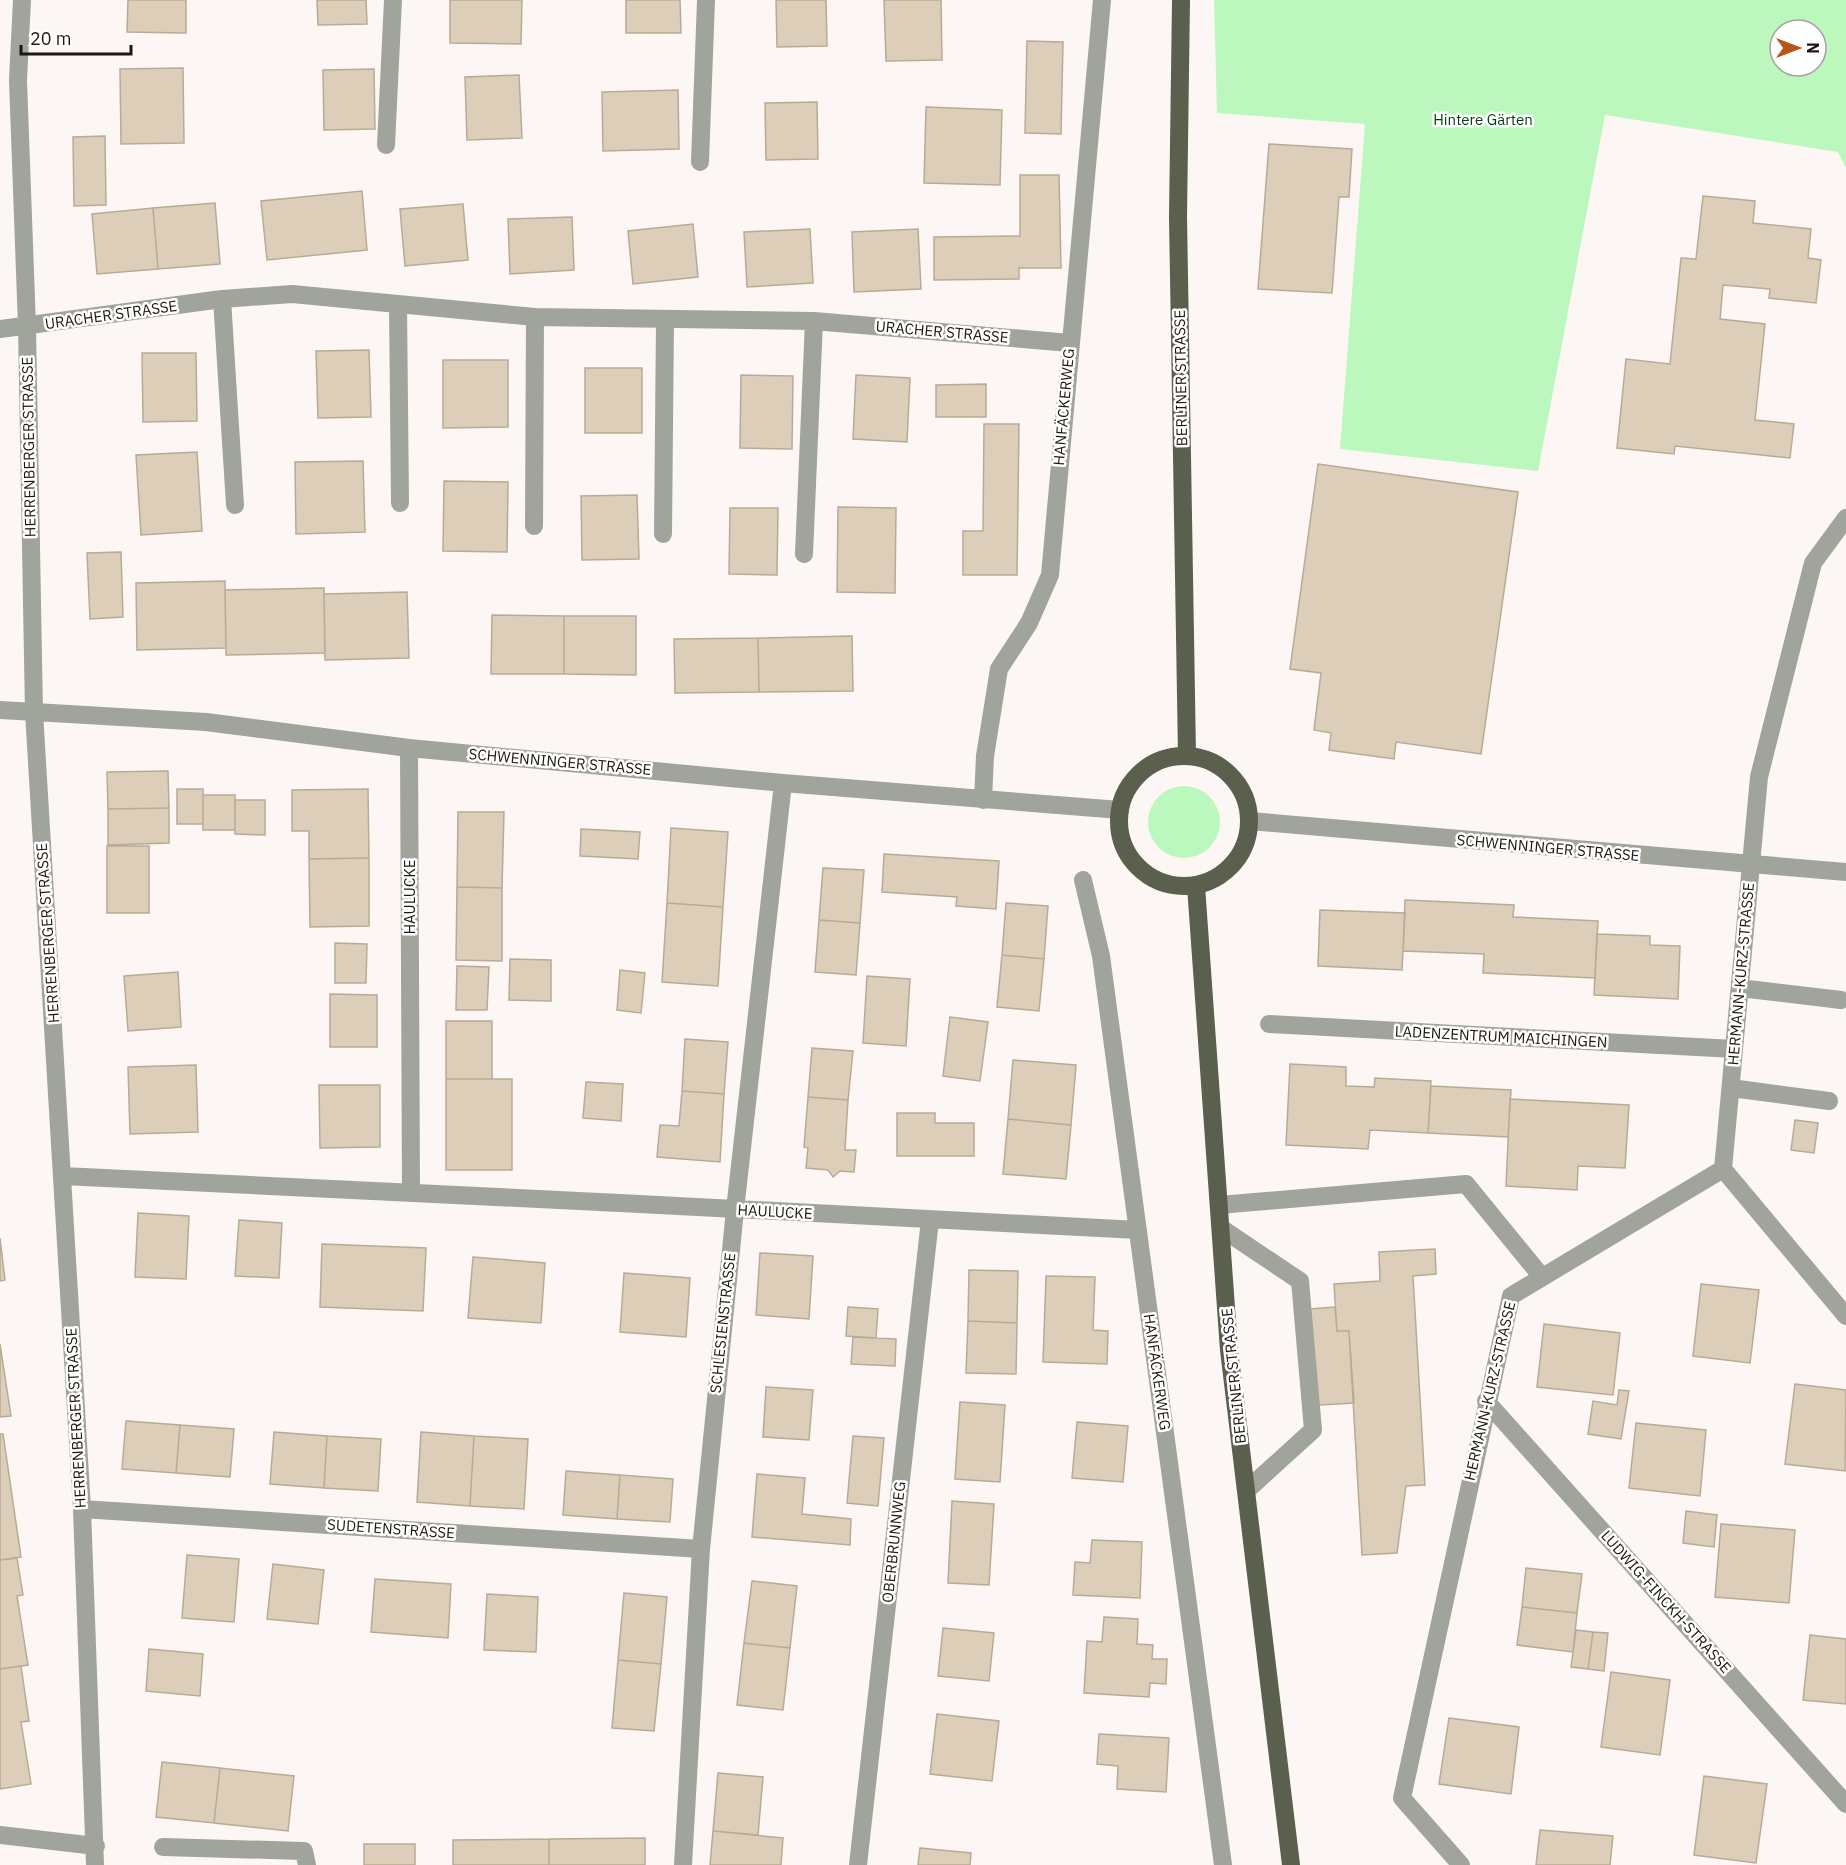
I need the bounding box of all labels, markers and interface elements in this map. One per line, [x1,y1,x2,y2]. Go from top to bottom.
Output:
scale bar [21,18,130,56]
north arrow [1768,18,1828,78]
text: 20 m [30,27,72,50]
text: N [1803,42,1823,54]
park label: Hintere Gärten [1433,110,1533,129]
street label: URACHER STRASSE [44,296,178,333]
street label: BERLINER STRASSE [1170,310,1191,446]
street label: URACHER STRASSE [875,316,1009,347]
street label: HANFÄCKERWEG [1049,348,1078,466]
street label: HERRENBERGER STRASSE [17,357,40,537]
street label: SCHWENNINGER STRASSE [468,744,652,779]
street label: SCHWENNINGER STRASSE [1456,830,1640,865]
street label: HERRENBERGER STRASSE [32,842,63,1024]
street label: HAULUCKE [400,859,419,935]
street label: HERMANN-KURZ-STRASSE [1723,882,1758,1066]
street label: LADENZENTRUM MAICHINGEN [1394,1021,1608,1052]
street label: HAULUCKE [737,1200,813,1223]
street label: SCHLESIENSTRASSE [706,1252,739,1394]
street label: HERMANN-KURZ-STRASSE [1460,1299,1519,1482]
street label: BERLINER STRASSE [1217,1307,1250,1445]
street label: HANFÄCKERWEG [1140,1312,1175,1431]
street label: HERRENBERGER STRASSE [61,1327,90,1509]
street label: OBERBRUNNWEG [878,1480,909,1604]
street label: SUDETENSTRASSE [327,1515,456,1542]
street label: LUDWIG-FINCKH-STRASSE [1597,1526,1736,1677]

